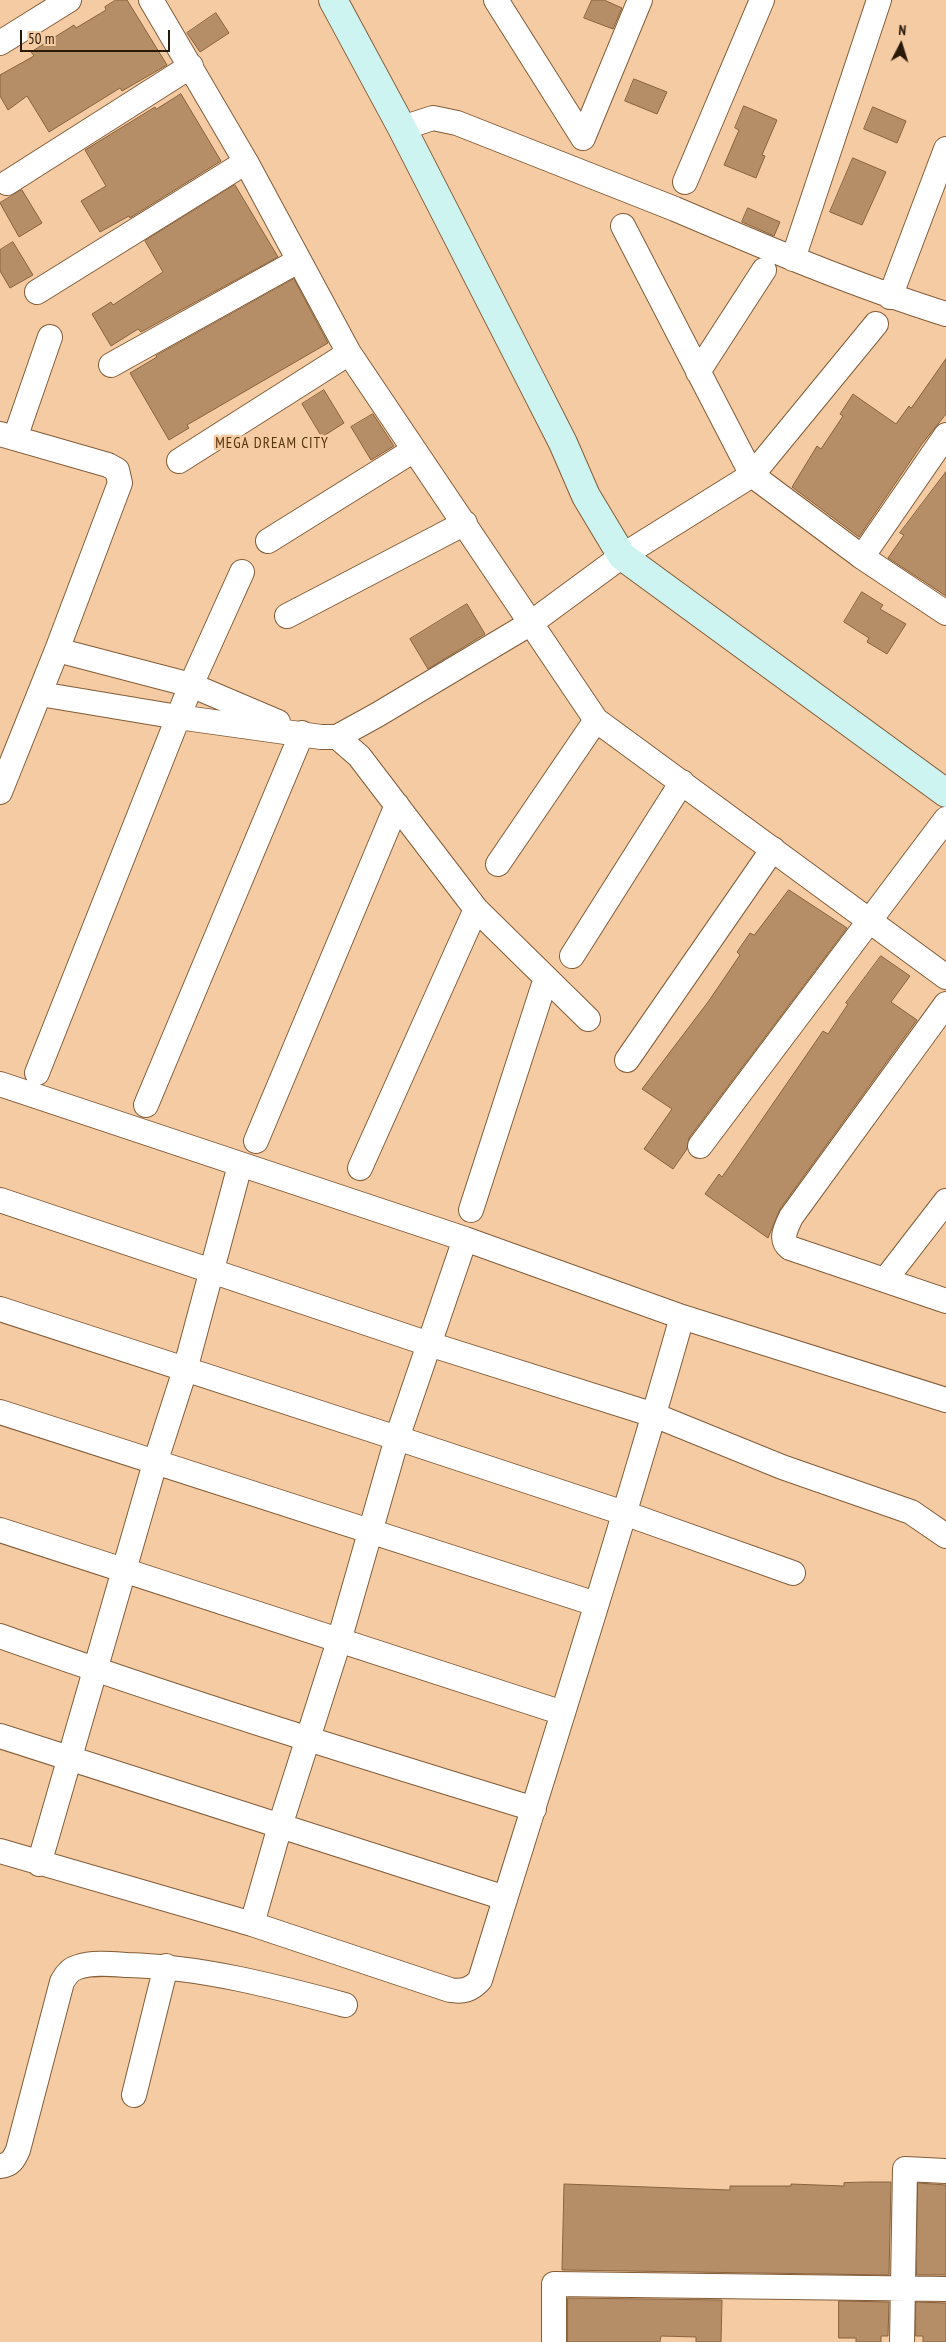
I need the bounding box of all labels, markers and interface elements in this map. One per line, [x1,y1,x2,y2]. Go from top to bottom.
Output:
scale bar [22,20,172,52]
north arrow [876,20,926,70]
text: N [898,21,907,39]
text: 50 m [28,29,54,48]
district label: MEGA DREAM CITY [213,435,331,453]

